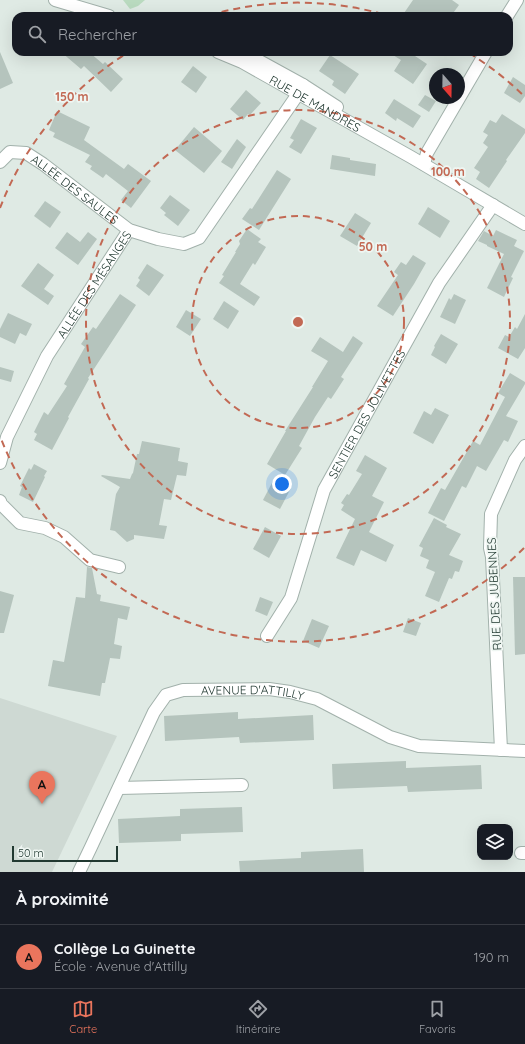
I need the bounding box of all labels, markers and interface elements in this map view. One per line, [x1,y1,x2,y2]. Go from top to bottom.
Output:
search box [12,12,513,56]
icon: search [26,23,48,45]
text: Rechercher [58,25,137,44]
north arrow [429,68,465,104]
street label: RUE DE MANDRES [267,72,364,135]
text: 150 m [55,89,89,104]
street label: ALLÉE DES SAULES [29,151,122,227]
text: 100 m [431,164,465,179]
street label: ALLÉE DES MÉSANGES [53,227,134,341]
text: 50 m [359,239,387,254]
centre of rings [291,315,305,329]
street label: SENTIER DES JOLIVETTES [325,347,408,481]
your location [272,474,292,494]
street label: RUE DES JUBENNES [484,537,504,651]
street label: AVENUE D'ATTILLY [201,681,306,703]
pin: A [29,771,55,804]
map controls [477,824,513,860]
button: layers [477,824,513,860]
scale bar [12,844,118,863]
text: 50 m [18,846,44,860]
text: À proximité [16,888,109,909]
text: Collège La Guinette [54,939,195,958]
text: A [25,949,33,965]
text: 190 m [474,949,509,965]
text: École · Avenue d'Attilly [54,958,187,974]
tab: Carte [69,998,97,1036]
tab: Itinéraire [236,998,281,1036]
tab: Favoris [419,998,456,1036]

